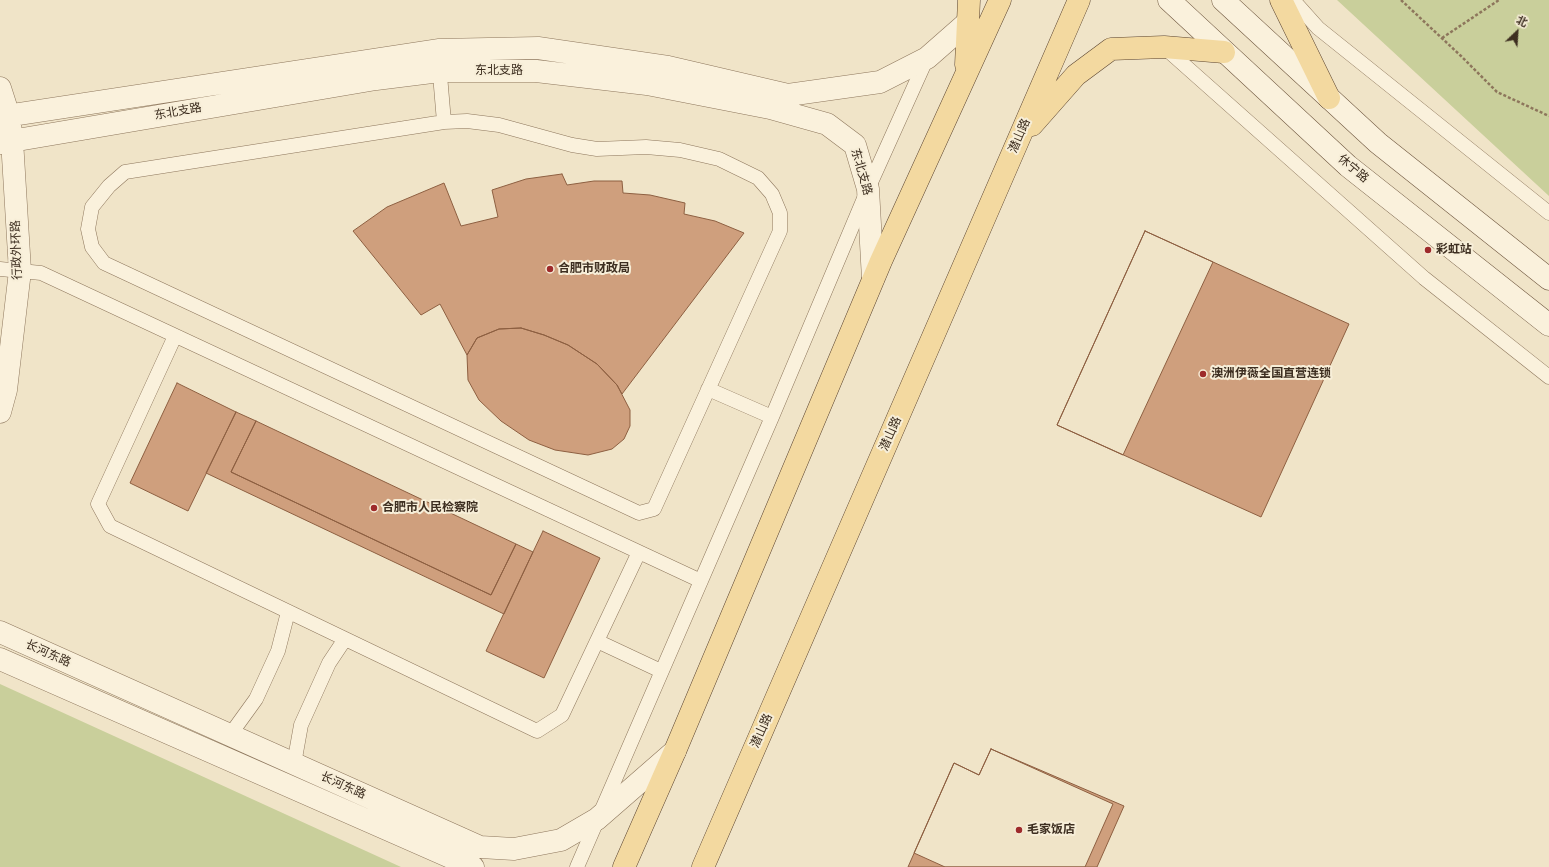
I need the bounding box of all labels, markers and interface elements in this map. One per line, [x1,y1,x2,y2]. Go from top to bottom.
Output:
north arrow [1497,12,1537,52]
text: 北 [1515,13,1530,29]
street label: 东北支路 [475,64,523,78]
street label: 东北支路 [153,101,203,123]
street label: 潜山路 [1006,117,1034,155]
street label: 东北支路 [847,147,875,197]
street label: 休宁路 [1335,152,1371,186]
street label: 行政外环路 [9,220,25,280]
place label: 彩虹站 [1436,243,1472,257]
marker: 彩虹站 [1423,245,1433,255]
place label: 合肥市财政局 [558,262,630,276]
marker: 合肥市财政局 [545,264,555,274]
place label: 澳洲伊薇全国直营连锁 [1211,367,1331,381]
marker: 澳洲伊薇全国直营连锁 [1198,369,1208,379]
street label: 潜山路 [877,415,905,453]
place label: 合肥市人民检察院 [382,501,478,515]
marker: 合肥市人民检察院 [369,503,379,513]
street label: 长河东路 [23,638,73,670]
street label: 潜山路 [748,712,776,750]
street label: 长河东路 [318,770,368,802]
place label: 毛家饭店 [1027,823,1075,837]
marker: 毛家饭店 [1014,825,1024,835]

